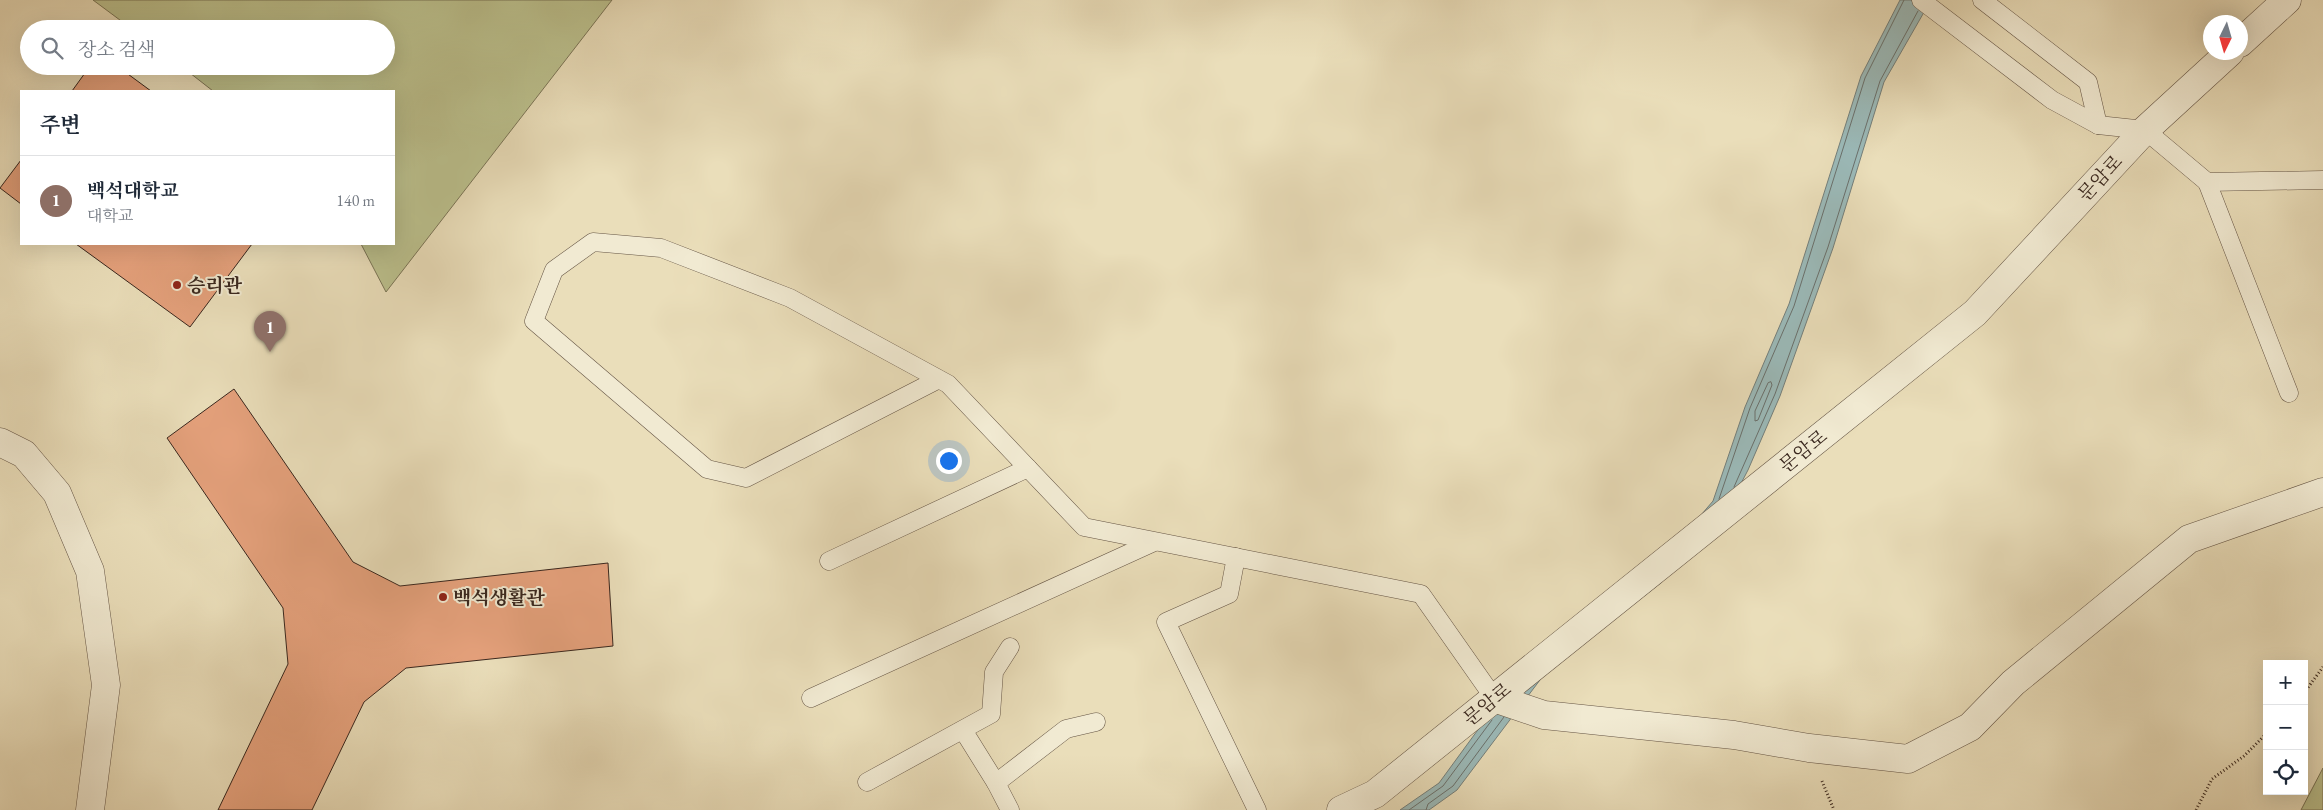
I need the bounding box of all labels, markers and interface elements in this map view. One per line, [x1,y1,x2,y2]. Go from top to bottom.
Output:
north arrow [2203,15,2248,60]
search box [20,20,395,75]
icon: search [38,34,66,62]
text: 장소 검색 [78,37,155,62]
text: 주변 [40,111,81,138]
street label: 문암로 [2072,149,2128,207]
text: 백석대학교 [87,178,179,203]
text: 1 [52,190,60,211]
text: 140 m [336,190,375,211]
text: 대학교 [87,205,133,226]
place label: 승리관 [187,273,243,298]
marker: 승리관 [171,279,183,291]
pin: 1 [254,311,286,352]
street label: 문암로 [1774,424,1832,478]
your location [936,448,962,474]
place label: 백석생활관 [453,585,545,610]
marker: 백석생활관 [437,591,449,603]
map controls [2263,660,2308,795]
button: + [2263,660,2308,705]
street label: 문암로 [1458,677,1516,731]
button: − [2263,705,2308,750]
button: locate [2263,750,2308,795]

